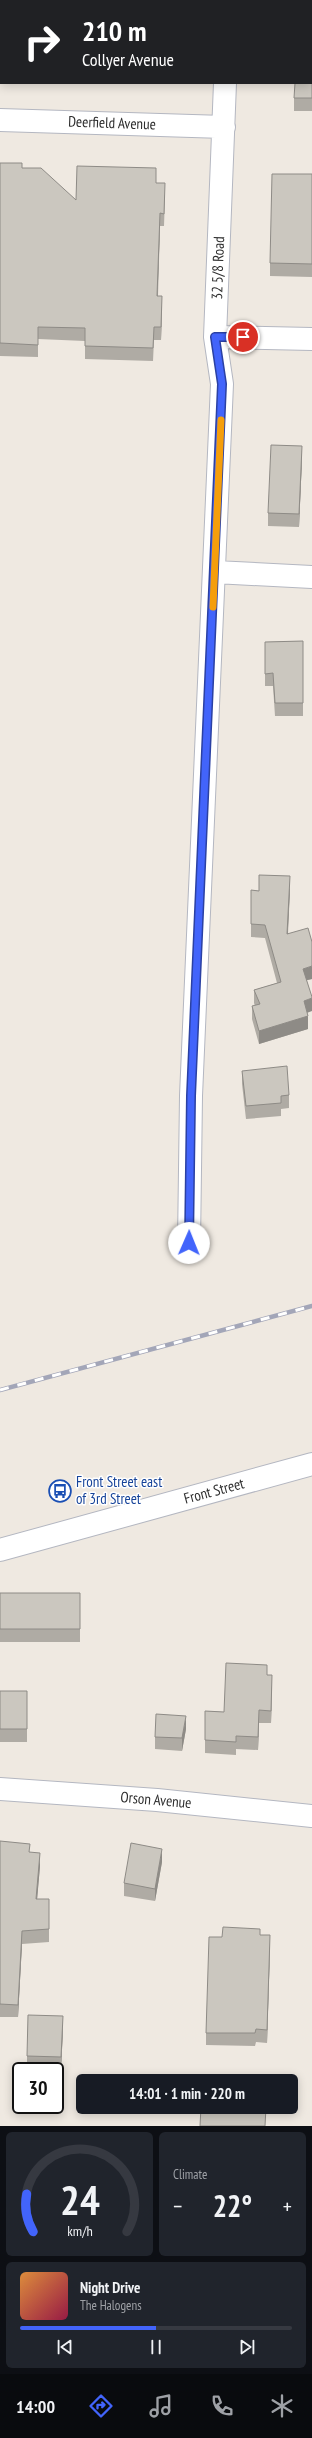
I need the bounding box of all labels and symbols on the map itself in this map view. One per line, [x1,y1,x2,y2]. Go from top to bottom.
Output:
street label: Deerfield Avenue [68,111,156,134]
street label: 32 5/8 Road [207,236,228,300]
pin [226,320,260,354]
position arrow [168,1222,210,1264]
place label: Front Street east of 3rd Street [76,1472,162,1508]
street label: Front Street [182,1473,246,1508]
bus stop icon: Front Street east of 3rd Street [47,1478,73,1504]
street label: Orson Avenue [120,1787,192,1812]
speed limit sign: 30 [12,2062,64,2114]

